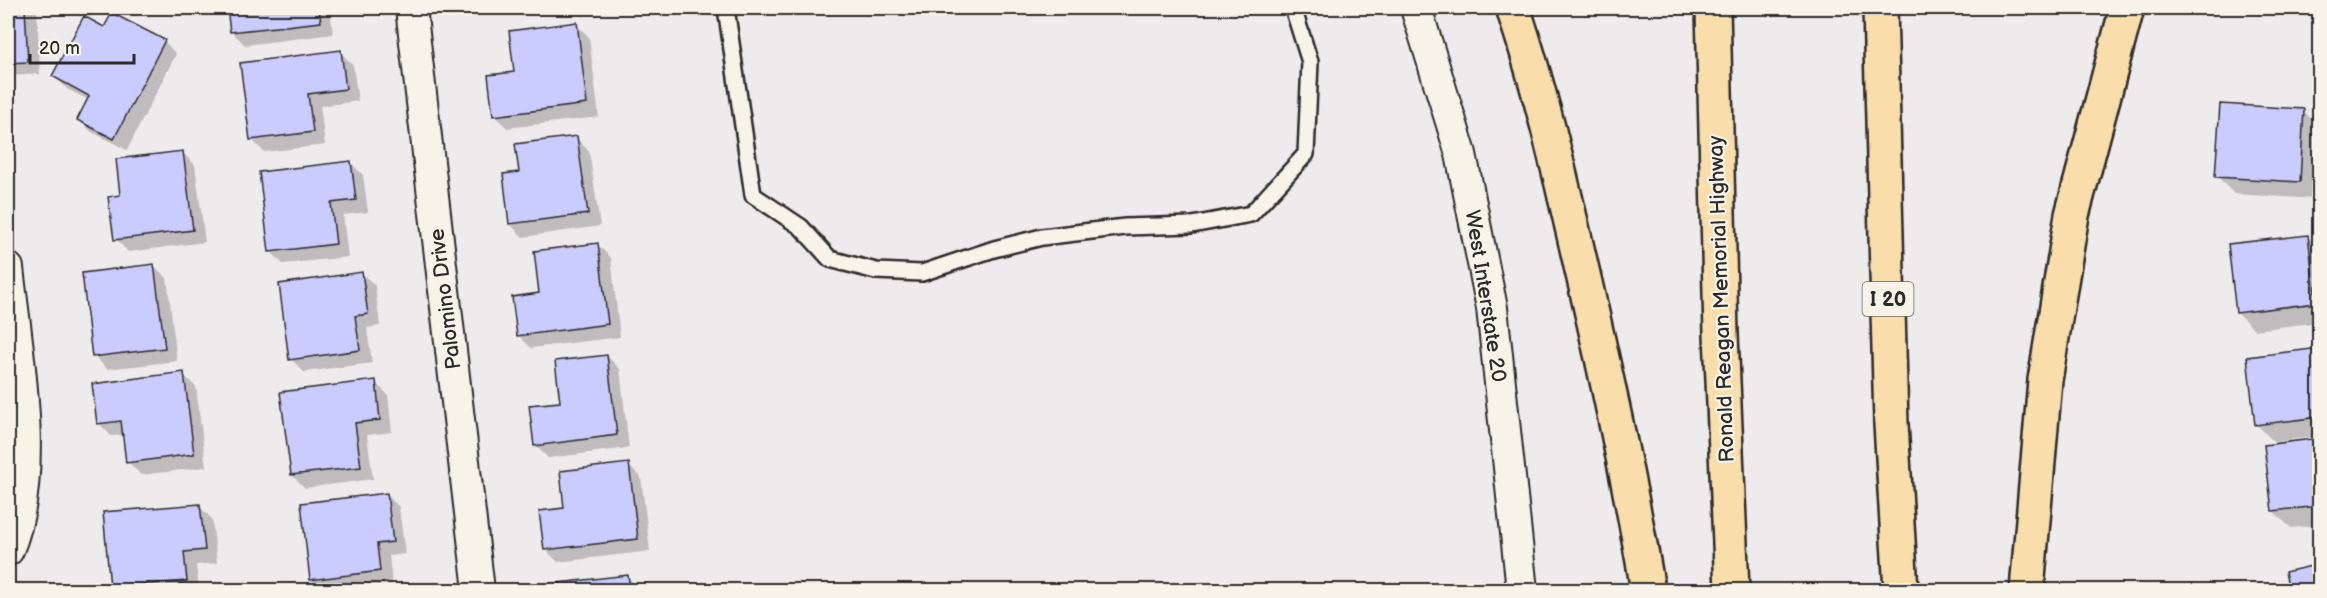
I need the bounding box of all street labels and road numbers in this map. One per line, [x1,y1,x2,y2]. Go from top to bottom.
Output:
street label: Ronald Reagan Memorial Highway [1703,134,1740,463]
street label: West Interstate 20 [1460,208,1511,384]
street label: Palomino Drive [424,227,467,371]
road number: I 20 [1862,282,1914,316]

